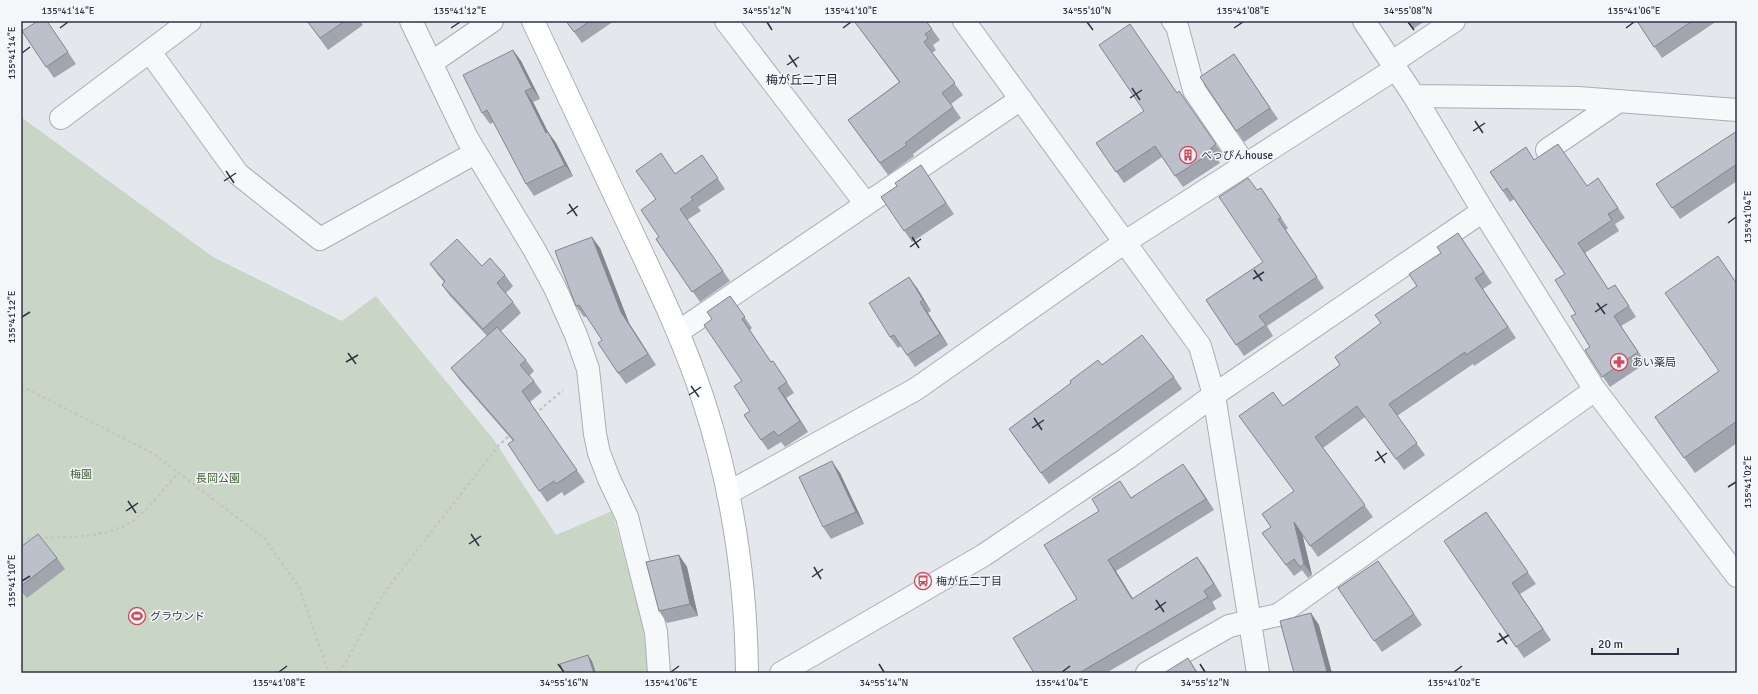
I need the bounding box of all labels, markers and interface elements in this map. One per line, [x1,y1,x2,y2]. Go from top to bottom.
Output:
text: 135°41'14"E [41,5,95,17]
text: 135°41'12"E [433,5,487,17]
text: 34°55'12"N [743,5,791,17]
text: 135°41'10"E [824,5,878,17]
text: 34°55'10"N [1063,5,1111,17]
text: 135°41'08"E [1216,5,1270,17]
text: 34°55'08"N [1384,5,1432,17]
text: 135°41'06"E [1607,5,1661,17]
text: 135°41'14"E [6,26,18,80]
district label: 梅が丘二丁目 [766,73,838,88]
building icon: べっぴんhouse [1178,145,1198,165]
place label: べっぴんhouse [1201,149,1273,162]
text: 135°41'04"E [1742,190,1754,244]
text: 135°41'12"E [6,290,18,344]
pharmacy icon: あい薬局 [1609,352,1629,372]
place label: あい薬局 [1632,356,1676,369]
text: 135°41'02"E [1742,455,1754,509]
park label: 梅園 [70,468,92,481]
park label: 長岡公園 [196,472,240,485]
text: 135°41'10"E [6,554,18,608]
bus stop icon: 梅が丘二丁目 [913,571,933,591]
place label: 梅が丘二丁目 [936,575,1002,588]
sports icon: グラウンド [127,606,147,626]
place label: グラウンド [150,610,205,623]
scale bar [1592,630,1678,656]
text: 20 m [1598,637,1623,652]
text: 135°41'08"E [252,677,306,689]
text: 34°55'16"N [540,677,588,689]
text: 135°41'06"E [644,677,698,689]
text: 34°55'14"N [860,677,908,689]
text: 135°41'04"E [1035,677,1089,689]
text: 34°55'12"N [1181,677,1229,689]
text: 135°41'02"E [1427,677,1481,689]

